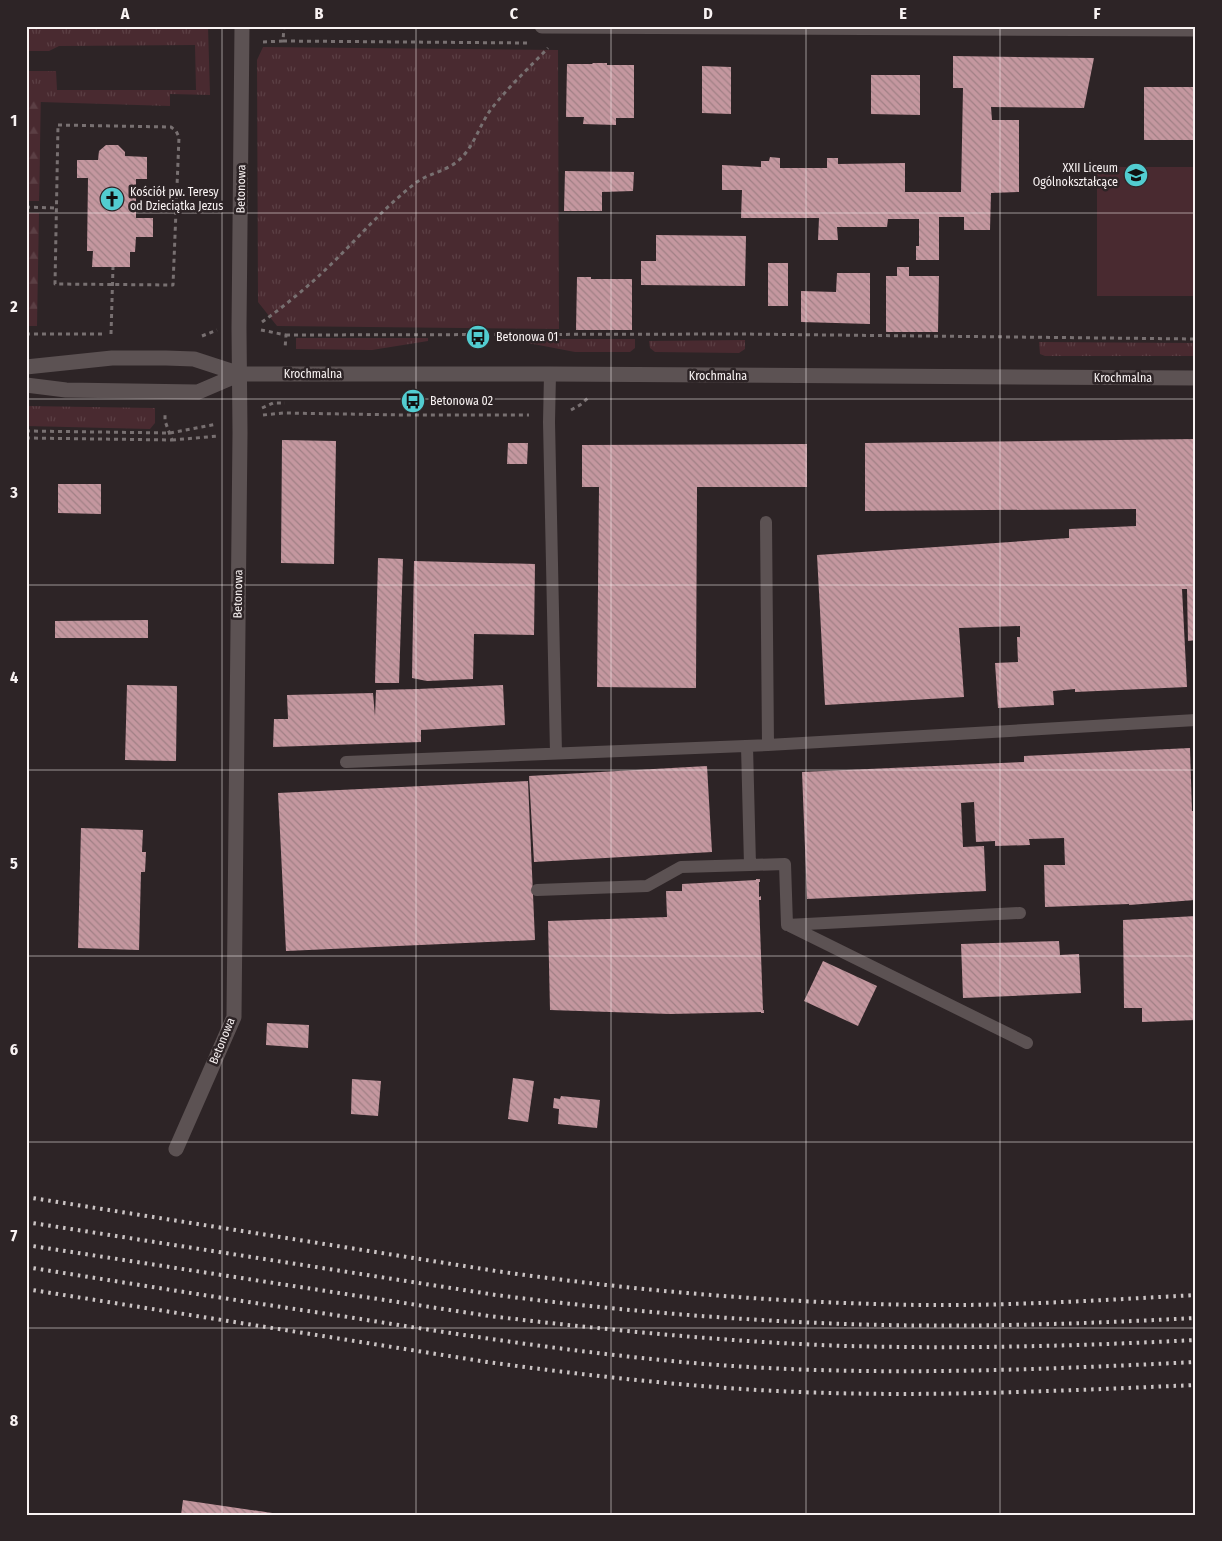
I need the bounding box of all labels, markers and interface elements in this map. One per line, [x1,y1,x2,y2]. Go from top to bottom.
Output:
text: A [120,4,130,23]
text: B [315,4,324,23]
text: C [510,4,519,23]
text: D [703,4,713,23]
text: E [899,4,907,23]
text: F [1093,4,1101,23]
text: 1 [11,111,17,130]
place label: XXII Liceum Ogólnokształcące [1033,161,1118,189]
school or university icon: XXII Liceum Ogólnokształcące [1123,162,1149,188]
street label: Betonowa [234,164,248,214]
place label: Kościół pw. Teresy od Dzieciątka Jezus [130,185,223,213]
church icon: Kościół pw. Teresy od Dzieciątka Jezus [99,186,125,212]
text: 2 [9,297,18,316]
bus stop icon: Betonowa 01 [465,324,491,350]
place label: Betonowa 01 [496,330,558,344]
street label: Krochmalna [284,367,342,381]
street label: Krochmalna [689,369,747,383]
street label: Krochmalna [1094,371,1152,385]
bus stop icon: Betonowa 02 [400,388,426,414]
place label: Betonowa 02 [430,394,493,408]
text: 3 [9,483,18,502]
street label: Betonowa [231,569,245,619]
text: 4 [10,668,18,687]
text: 5 [10,854,18,873]
street label: Betonowa [206,1016,238,1066]
text: 6 [10,1040,18,1059]
text: 7 [11,1226,18,1245]
text: 8 [10,1411,19,1430]

